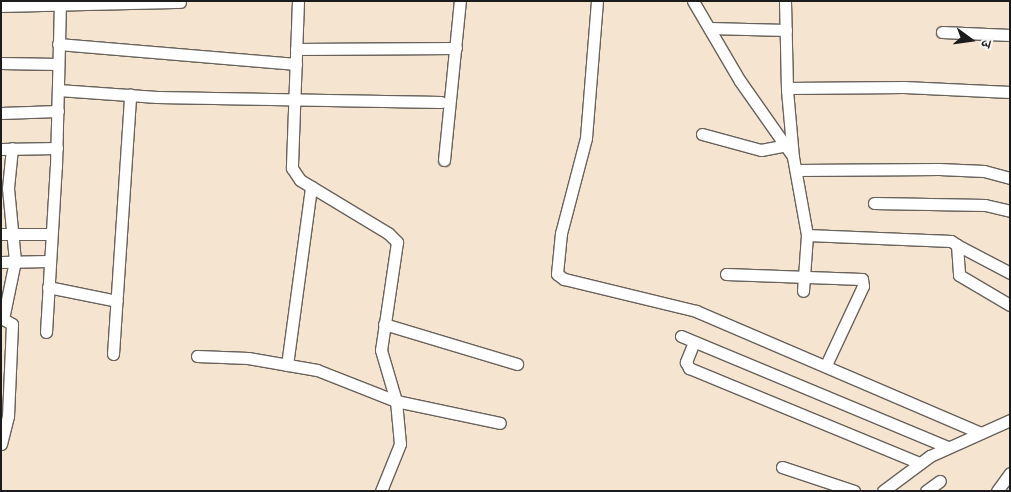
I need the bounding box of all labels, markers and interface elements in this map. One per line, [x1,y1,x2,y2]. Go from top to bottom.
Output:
north arrow [946,15,996,65]
text: उ [978,38,993,49]

